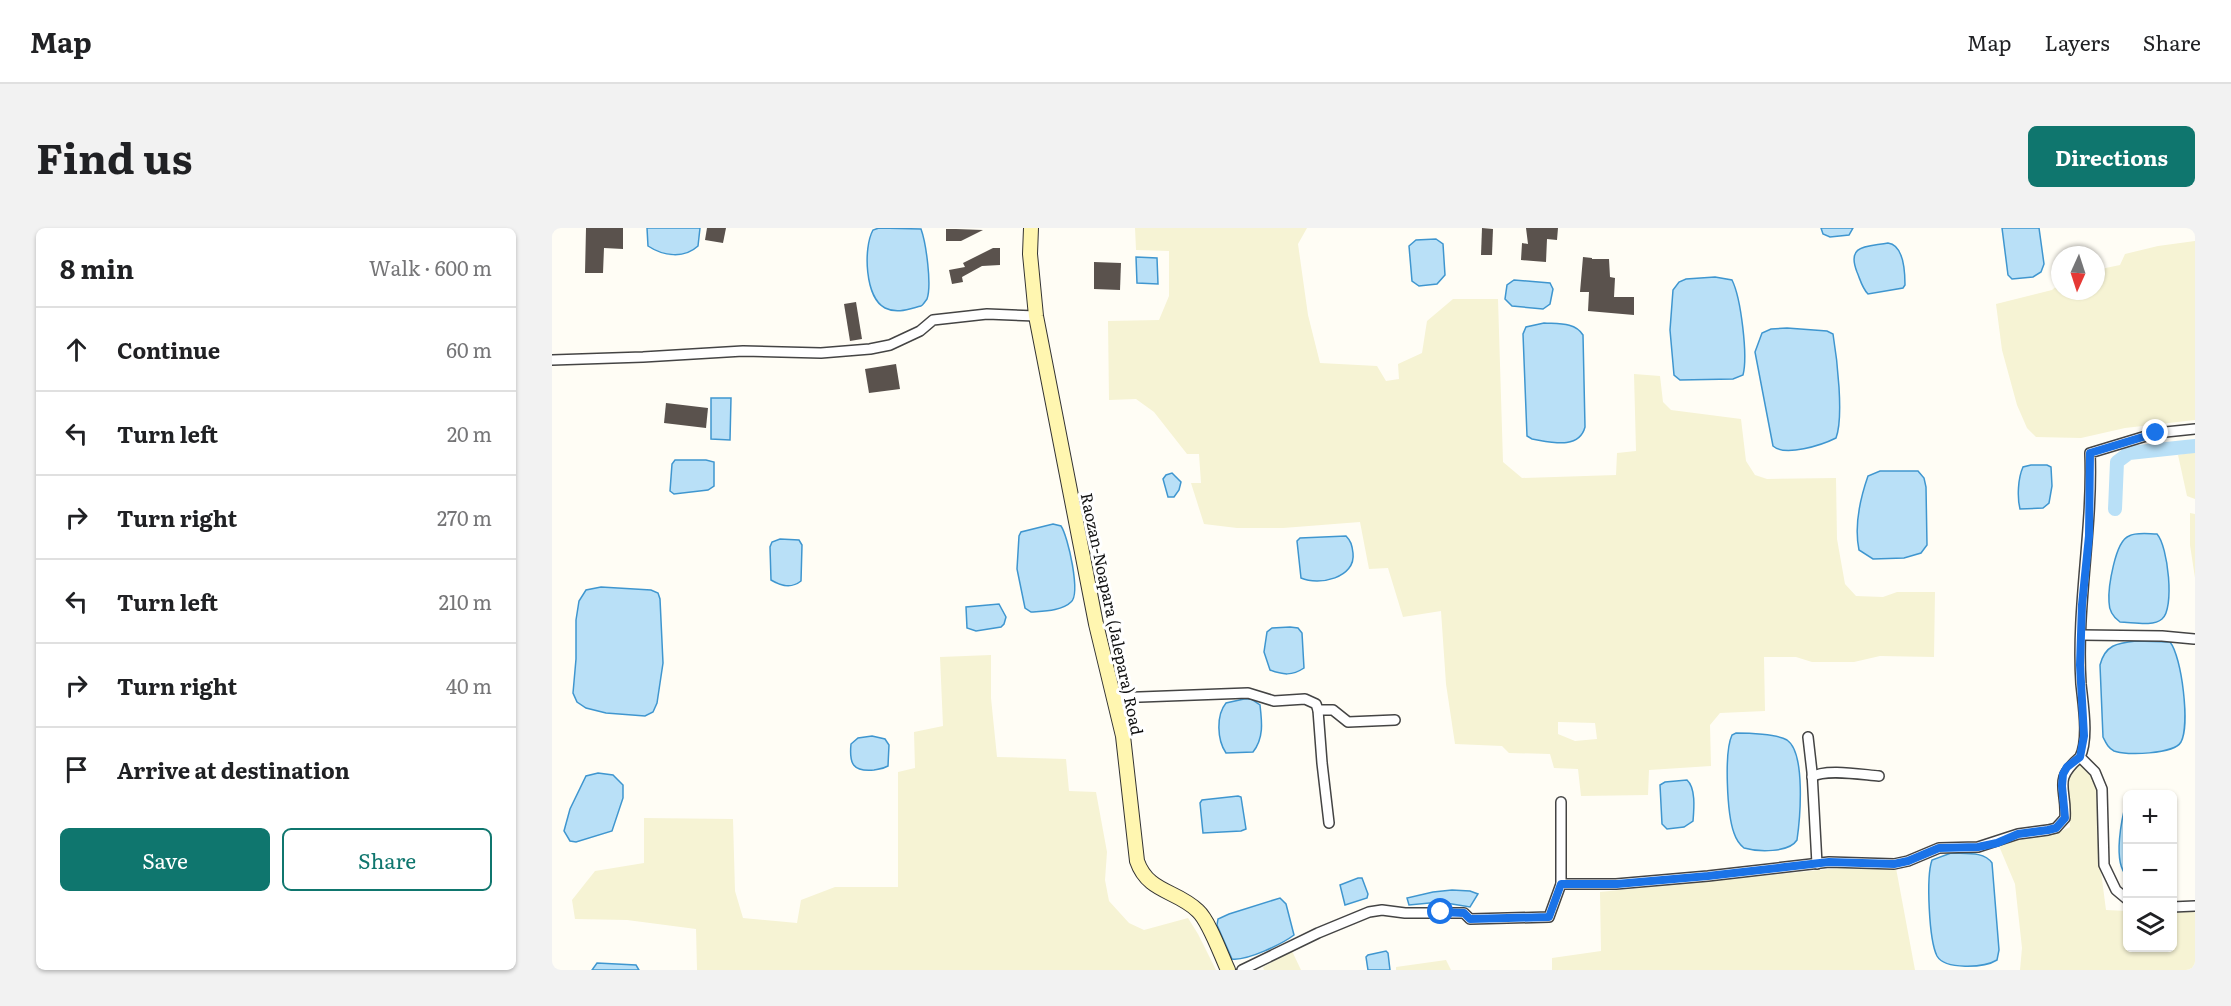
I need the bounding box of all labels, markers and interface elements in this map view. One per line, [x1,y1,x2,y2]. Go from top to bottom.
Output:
text: Map [30,20,92,62]
text: Map [1967,26,2012,57]
text: Layers [2045,26,2110,57]
text: Share [2143,26,2201,57]
text: Find us [36,125,193,187]
button: Directions [2028,126,2195,187]
north arrow [2051,246,2105,300]
text: 8 min [60,248,134,287]
text: Walk · 600 m [369,252,492,282]
icon: ahead [60,333,93,366]
text: Continue [117,333,220,366]
text: 60 m [446,334,492,364]
icon: left [60,417,93,450]
text: Turn left [117,417,218,450]
text: 20 m [447,418,492,448]
route end [2142,419,2168,445]
street label: Raozan-Noapara (Jalepara) Road [1076,490,1150,737]
icon: right [60,501,93,534]
text: Turn right [117,501,237,534]
text: 270 m [437,502,492,532]
icon: left [60,585,93,618]
text: Turn left [117,585,218,618]
text: 210 m [439,586,492,616]
icon: right [60,669,93,702]
text: Turn right [117,669,237,702]
text: 40 m [446,670,492,700]
icon: arrive [60,753,93,786]
text: Arrive at destination [117,753,350,786]
map controls [2123,790,2177,952]
button: + [2123,790,2177,844]
button: Save [60,828,270,891]
button: Share [282,828,492,891]
button: − [2123,844,2177,898]
route start [1427,898,1453,924]
button: layers [2123,898,2177,952]

